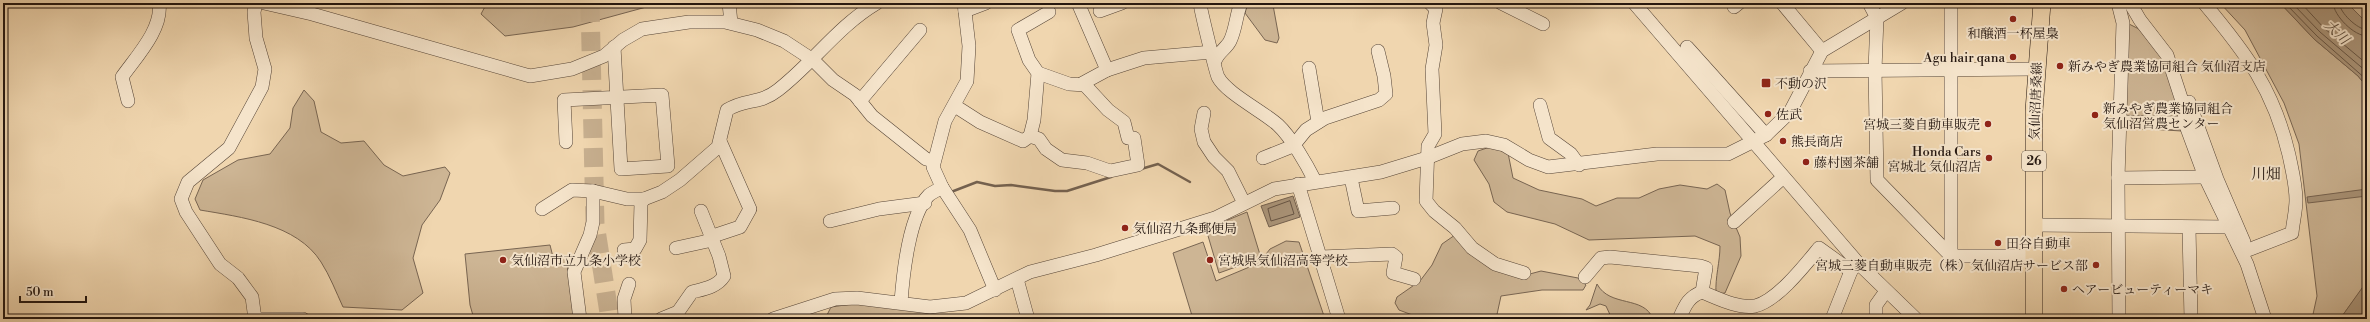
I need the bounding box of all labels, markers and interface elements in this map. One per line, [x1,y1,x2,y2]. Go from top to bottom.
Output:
marker: 和醸酒一杯屋梟 [2008,14,2018,24]
water label: 大川 [2320,17,2354,50]
place label: 和醸酒一杯屋梟 [1967,26,2059,42]
place label: Agu hair qana [1923,50,2005,66]
marker: Agu hair qana [2008,52,2018,62]
place label: 新みやぎ農業協同組合 気仙沼支店 [2068,59,2266,75]
marker: 新みやぎ農業協同組合 気仙沼支店 [2055,61,2065,71]
street label: 気仙沼唐桑線 [2027,62,2045,140]
place label: 不動の沢 [1775,76,1827,92]
marker: 不動の沢 [1760,77,1772,89]
place label: 新みやぎ農業協同組合 気仙沼営農センター [2103,101,2233,132]
place label: 佐武 [1776,107,1802,123]
marker: 佐武 [1763,109,1773,119]
marker: 新みやぎ農業協同組合 気仙沼営農センター [2090,110,2100,120]
place label: 宮城三菱自動車販売 [1863,117,1980,133]
marker: 宮城三菱自動車販売 [1983,119,1993,129]
place label: 熊長商店 [1791,134,1843,150]
marker: 熊長商店 [1778,136,1788,146]
place label: Honda Cars 宮城北 気仙沼店 [1887,144,1981,175]
road number: 26 [2022,151,2046,171]
marker: Honda Cars 宮城北 気仙沼店 [1984,153,1994,163]
place label: 藤村園茶舗 [1814,155,1879,171]
marker: 藤村園茶舗 [1801,157,1811,167]
district label: 川畑 [2251,165,2281,184]
place label: 気仙沼九条郵便局 [1133,221,1237,237]
marker: 気仙沼九条郵便局 [1120,223,1130,233]
place label: 田谷自動車 [2006,236,2071,252]
marker: 田谷自動車 [1993,238,2003,248]
place label: 気仙沼市立九条小学校 [511,253,641,269]
place label: 宮城県気仙沼高等学校 [1218,253,1348,269]
marker: 気仙沼市立九条小学校 [498,255,508,265]
marker: 宮城県気仙沼高等学校 [1205,255,1215,265]
place label: 宮城三菱自動車販売（株）気仙沼店サービス部 [1815,258,2088,274]
marker: 宮城三菱自動車販売（株）気仙沼店サービス部 [2091,260,2101,270]
scale bar [20,278,86,304]
place label: ヘアービューティーマキ [2072,282,2213,298]
marker: ヘアービューティーマキ [2059,284,2069,294]
text: 50 m [26,285,54,300]

